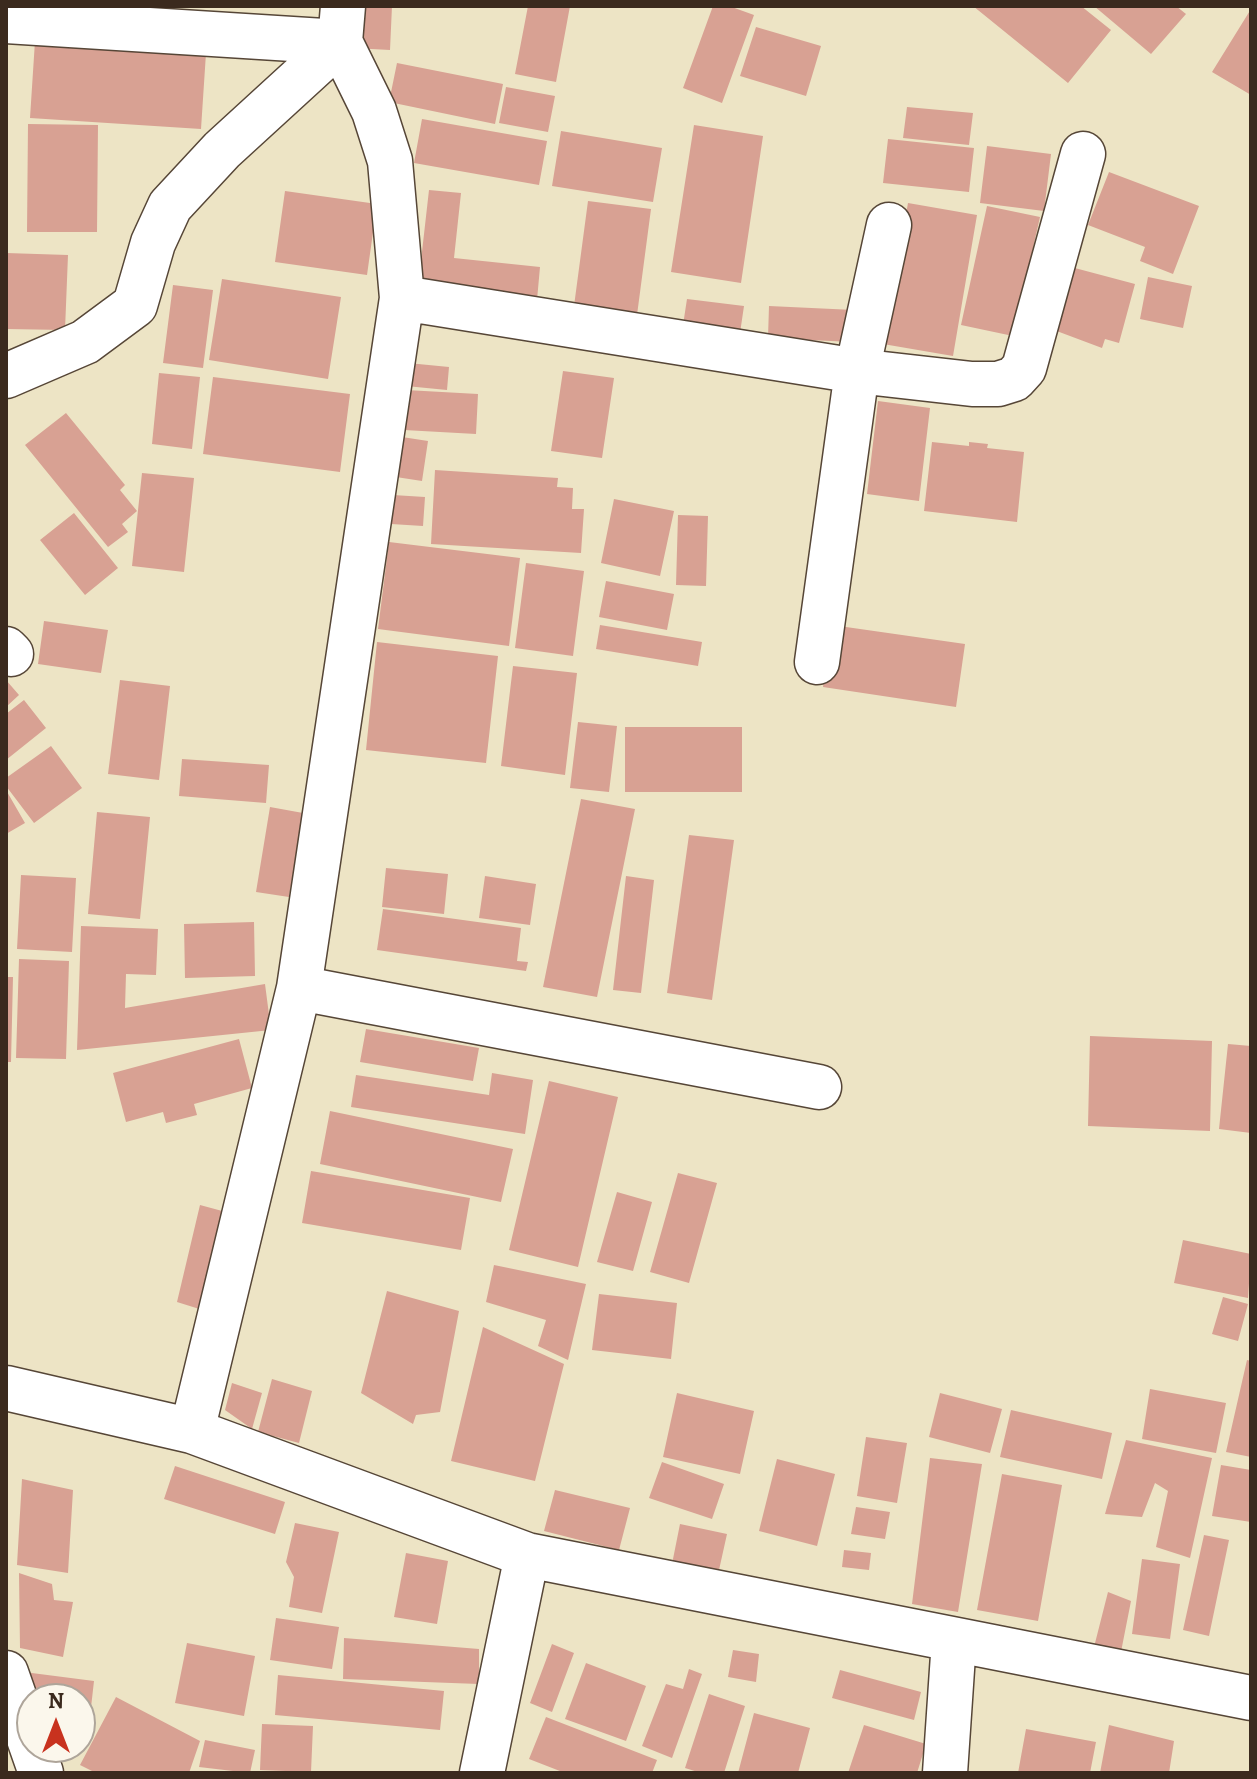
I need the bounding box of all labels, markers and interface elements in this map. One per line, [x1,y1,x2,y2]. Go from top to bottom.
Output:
north arrow [16,1683,96,1763]
text: N [48,1686,64,1716]

